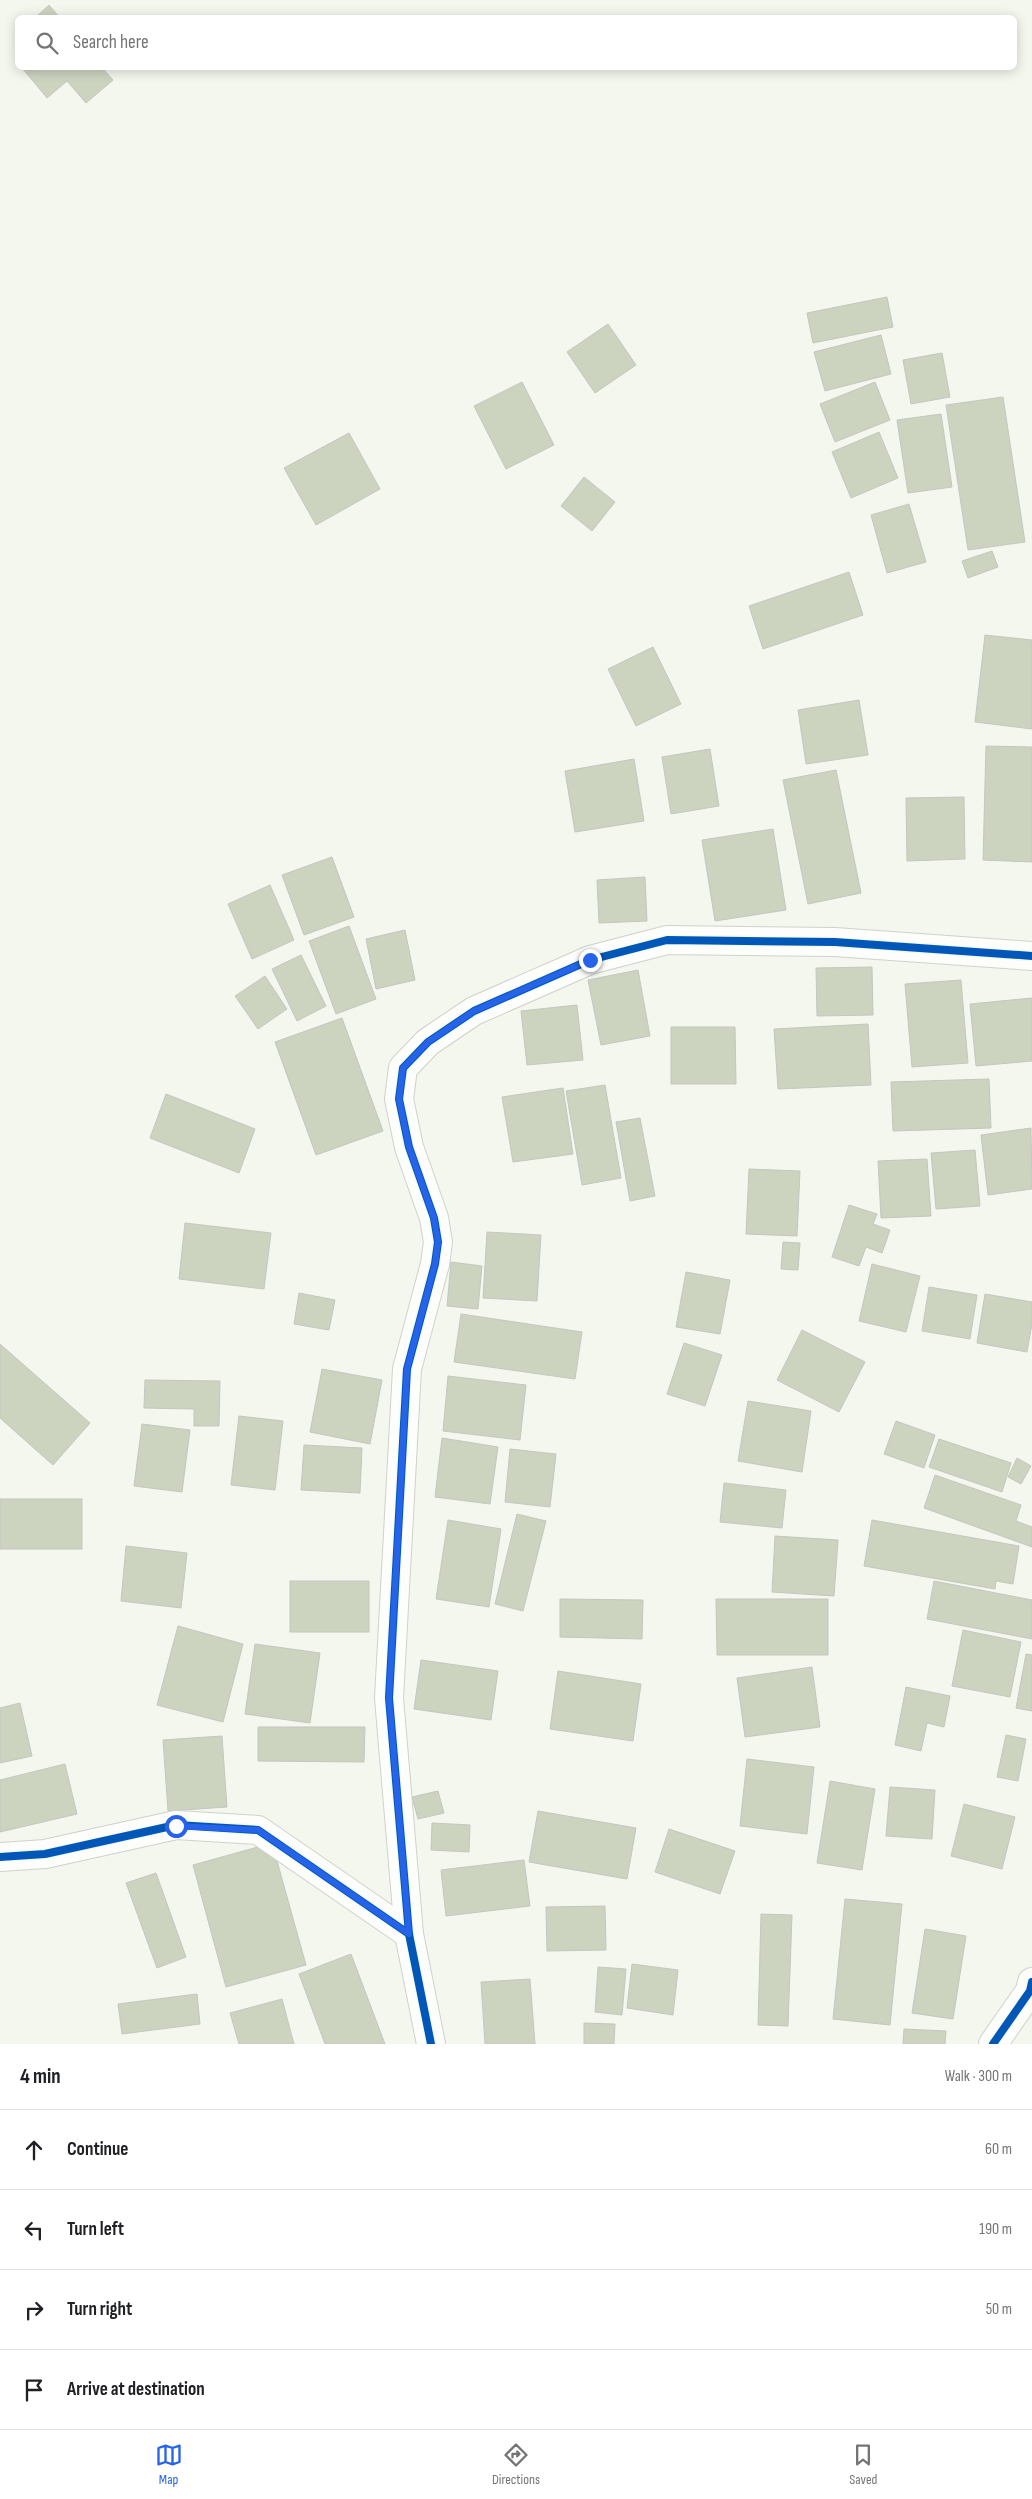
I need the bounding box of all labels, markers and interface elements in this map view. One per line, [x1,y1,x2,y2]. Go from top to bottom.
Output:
search box [15,15,1017,70]
icon: search [33,29,61,57]
text: Search here [73,31,149,54]
route end [579,949,602,972]
route start [165,1815,188,1838]
text: 4 min [20,2064,61,2089]
text: Walk · 300 m [945,2067,1012,2086]
icon: ahead [20,2136,48,2164]
text: Continue [67,2138,128,2161]
text: 60 m [985,2140,1012,2159]
icon: left [20,2216,48,2244]
text: Turn left [67,2218,124,2241]
text: 190 m [979,2220,1012,2239]
icon: right [20,2296,48,2324]
text: Turn right [67,2298,132,2321]
text: 50 m [986,2300,1012,2319]
icon: arrive [20,2376,48,2404]
text: Arrive at destination [67,2378,205,2401]
tab: Map [155,2441,183,2488]
tab: Directions [492,2441,540,2488]
tab: Saved [849,2441,877,2488]

